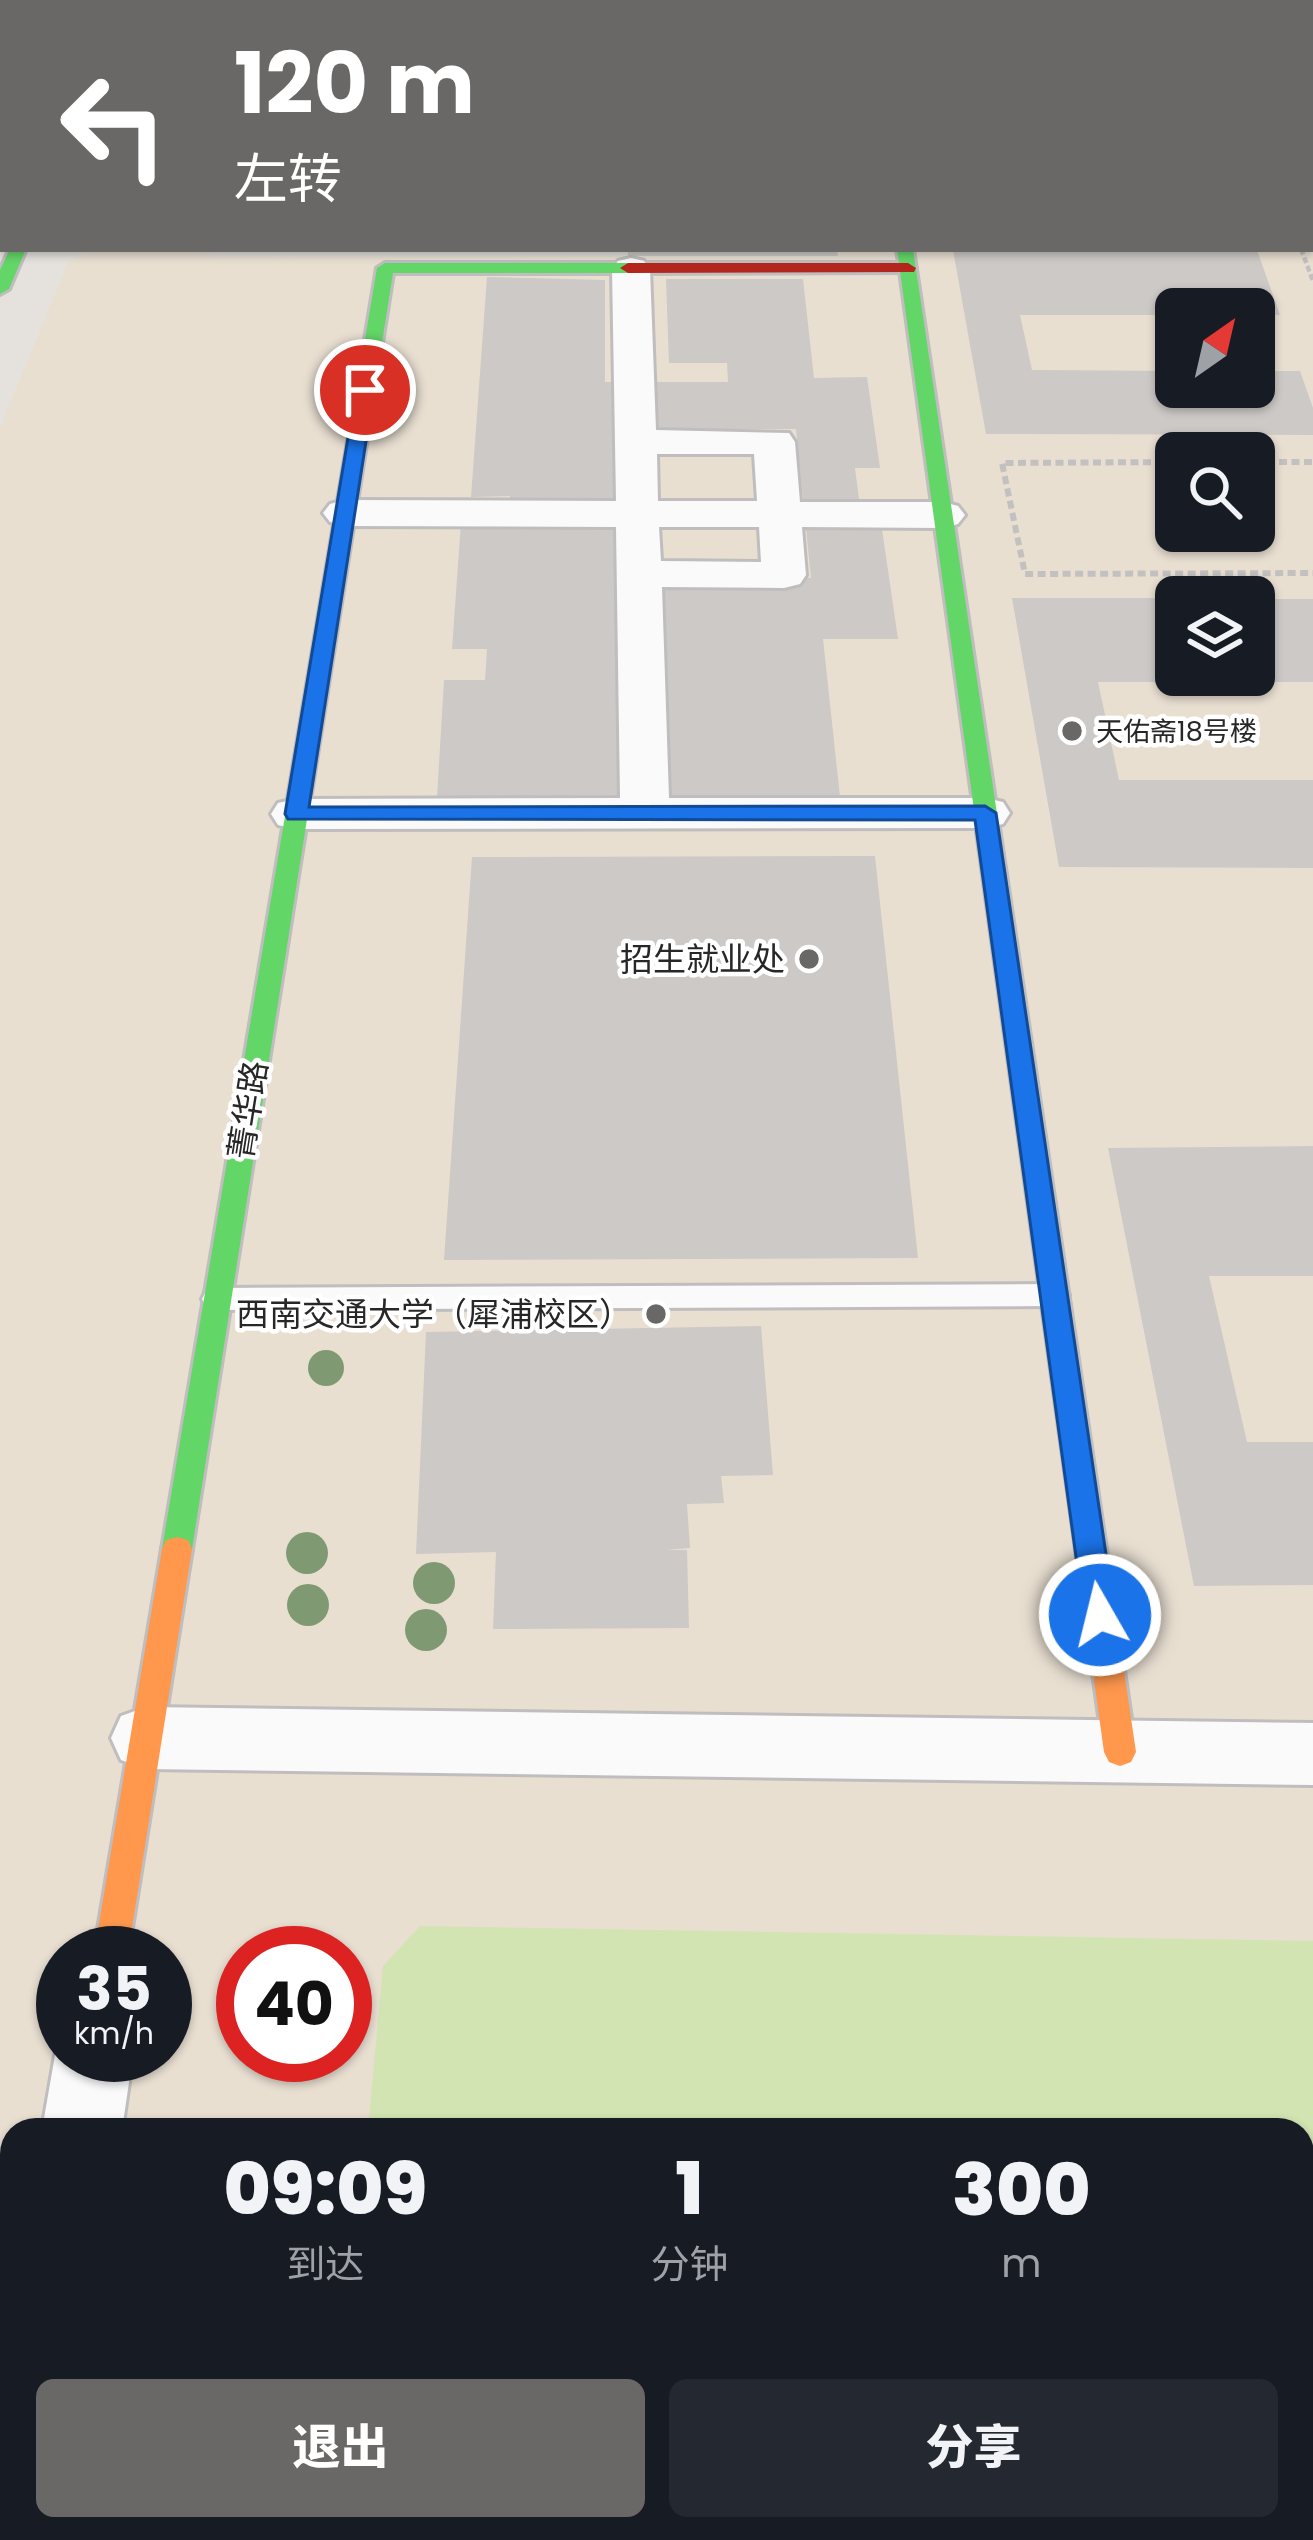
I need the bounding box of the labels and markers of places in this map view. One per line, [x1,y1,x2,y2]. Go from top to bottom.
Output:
pin [314,339,416,441]
place label: 天佑斋18号楼 [1096,713,1257,750]
marker: 天佑斋18号楼 [1059,718,1085,744]
place label: 招生就业处 [620,936,785,983]
marker: 招生就业处 [796,946,822,972]
place label: 西南交通大学（犀浦校区） [236,1291,632,1338]
marker: 西南交通大学（犀浦校区） [643,1301,669,1327]

